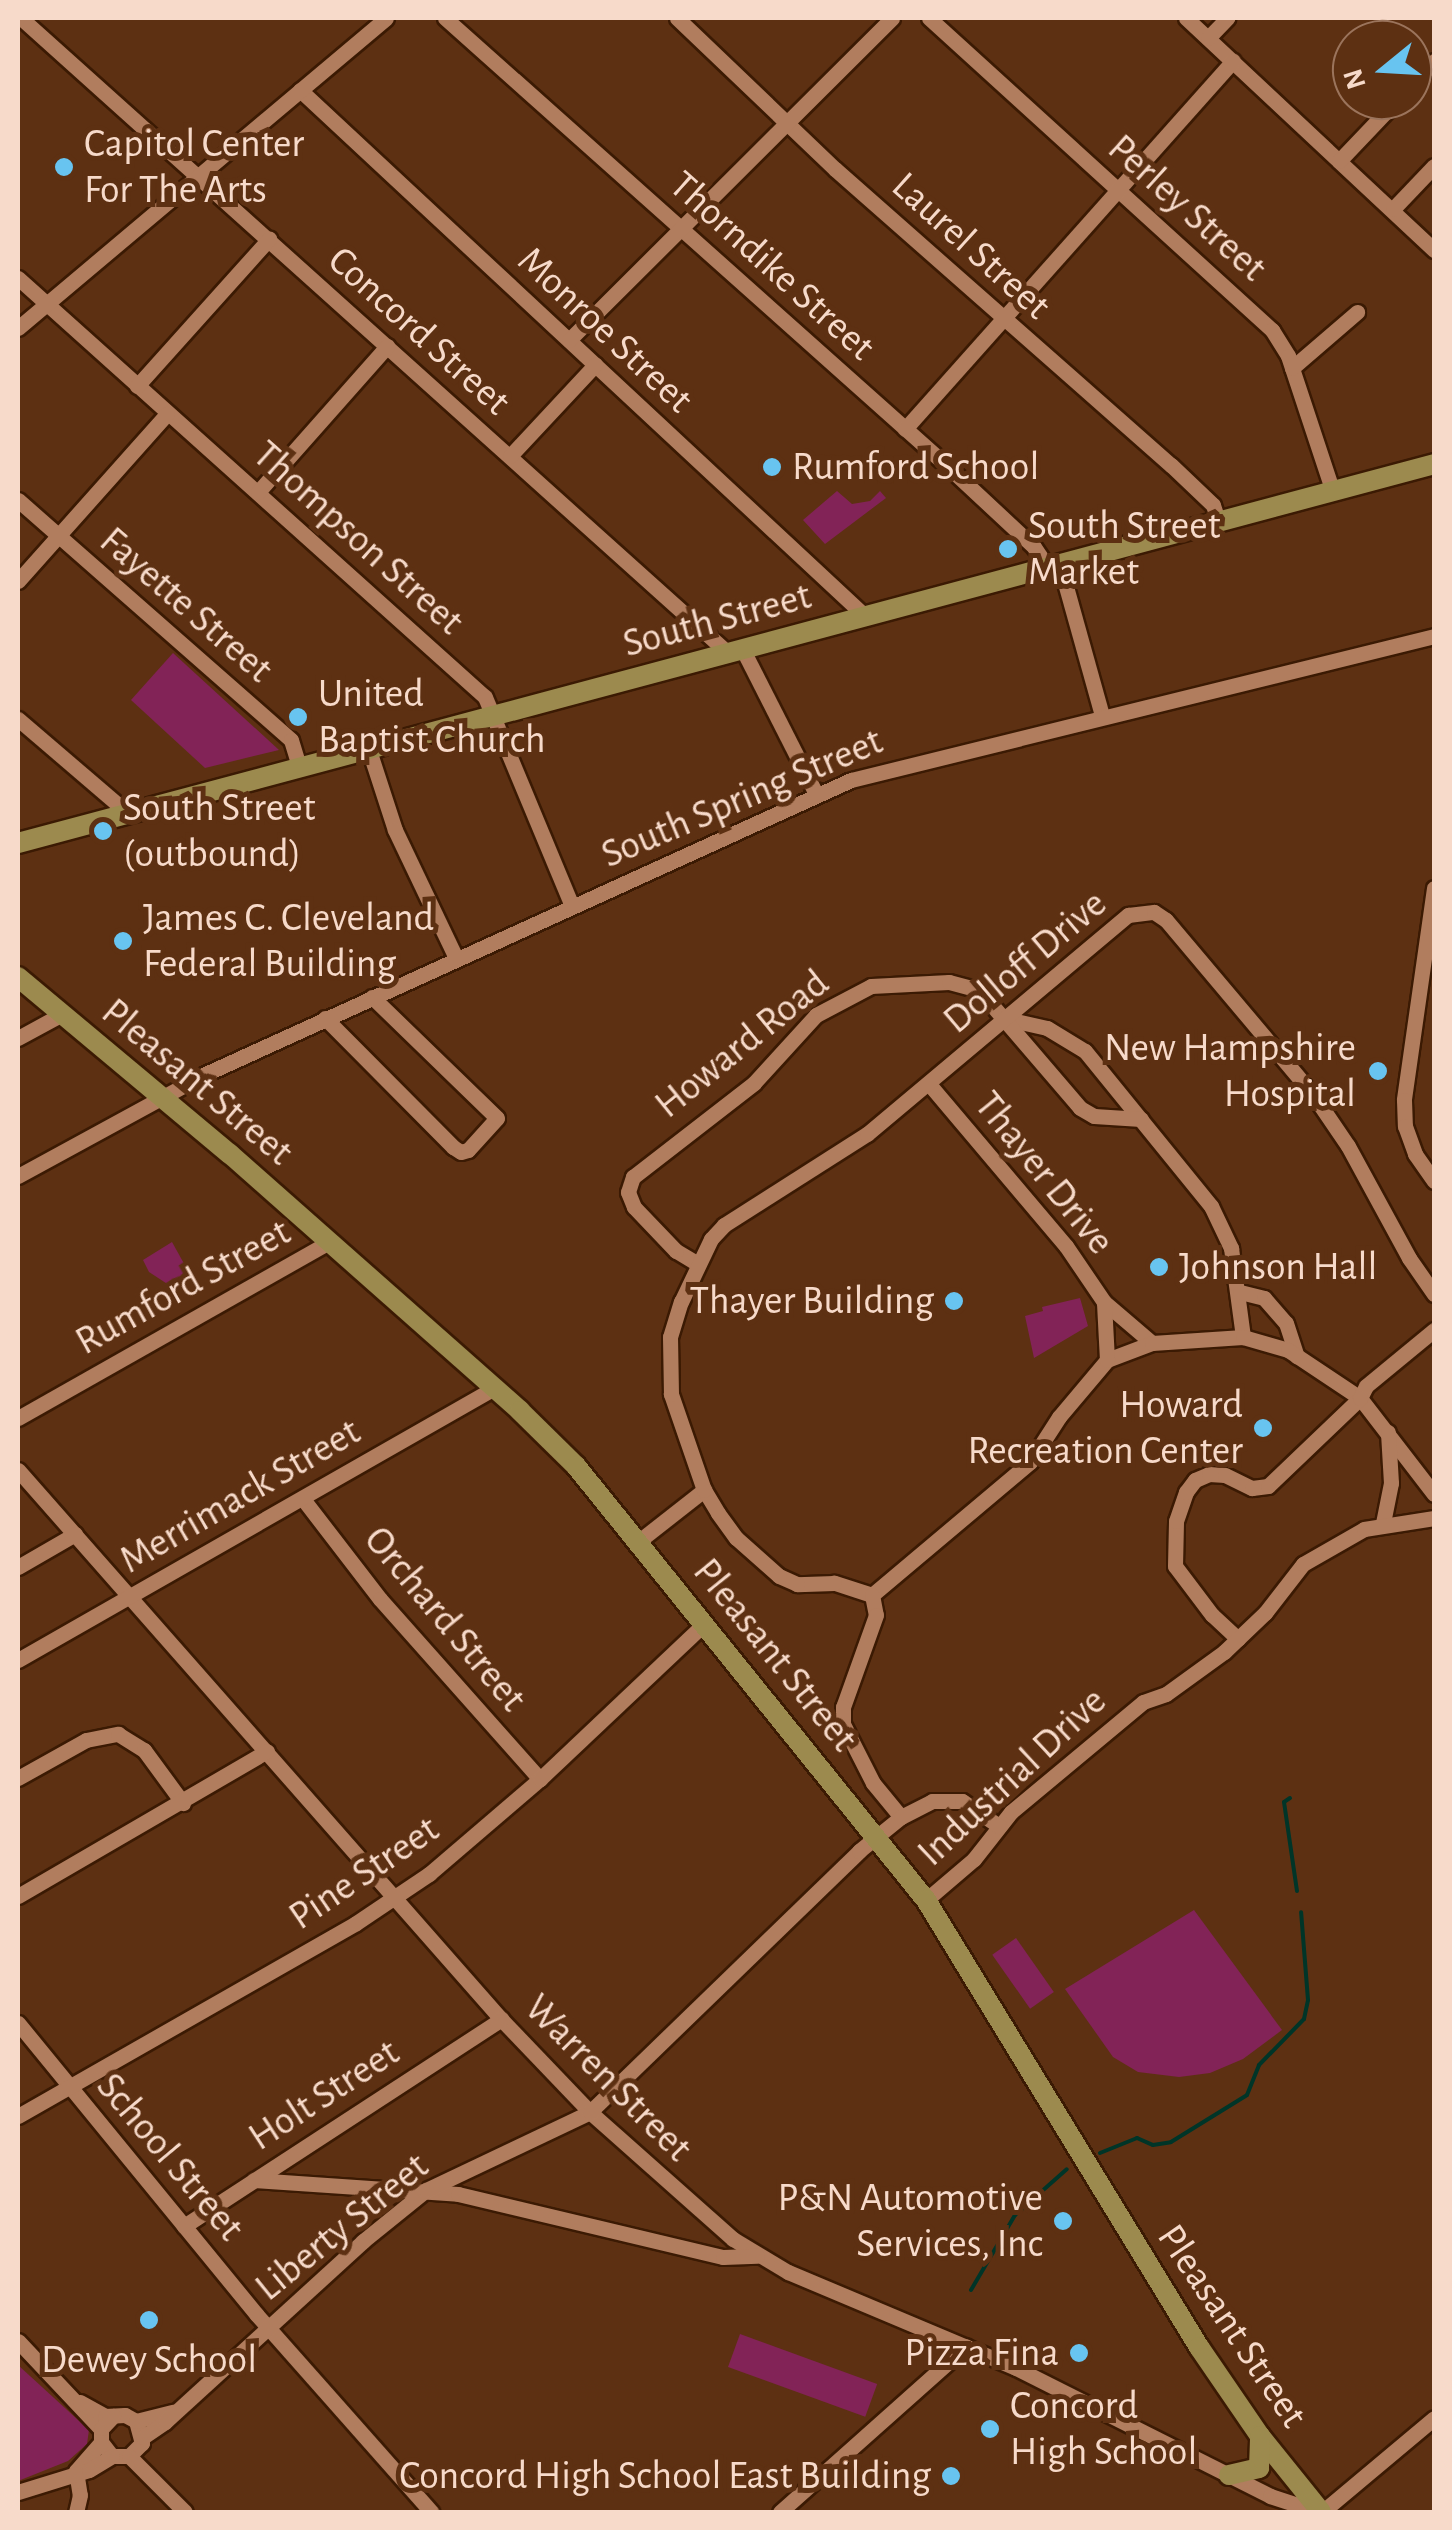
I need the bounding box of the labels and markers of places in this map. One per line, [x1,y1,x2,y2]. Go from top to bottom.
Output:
place label: Capitol Center For The Arts [84,120,304,214]
marker: Capitol Center For The Arts [53,156,75,178]
place label: Rumford School [792,443,1039,491]
marker: Rumford School [761,456,783,478]
place label: South Street Market [1028,502,1220,596]
marker: South Street Market [997,538,1019,560]
place label: United Baptist Church [318,670,546,764]
marker: United Baptist Church [287,706,309,728]
place label: South Street (outbound) [123,784,315,878]
marker: South Street (outbound) [92,820,114,842]
place label: James C. Cleveland Federal Building [143,894,434,988]
marker: James C. Cleveland Federal Building [112,930,134,952]
place label: New Hampshire Hospital [1104,1024,1356,1118]
marker: New Hampshire Hospital [1365,1058,1391,1084]
place label: Johnson Hall [1179,1243,1377,1291]
marker: Johnson Hall [1148,1256,1170,1278]
place label: Thayer Building [690,1277,934,1325]
marker: Thayer Building [943,1290,965,1312]
place label: Howard Recreation Center [967,1381,1243,1475]
marker: Howard Recreation Center [1252,1417,1274,1439]
place label: P&N Automotive Services, Inc [778,2174,1043,2268]
marker: P&N Automotive Services, Inc [1052,2210,1074,2232]
marker: Dewey School [138,2309,160,2331]
place label: Pizza Fina [904,2329,1059,2377]
place label: Dewey School [41,2336,257,2384]
marker: Pizza Fina [1068,2342,1090,2364]
place label: Concord High School [1010,2382,1197,2476]
marker: Concord High School [979,2418,1001,2440]
place label: Concord High School East Building [399,2452,931,2500]
marker: Concord High School East Building [940,2465,962,2487]

